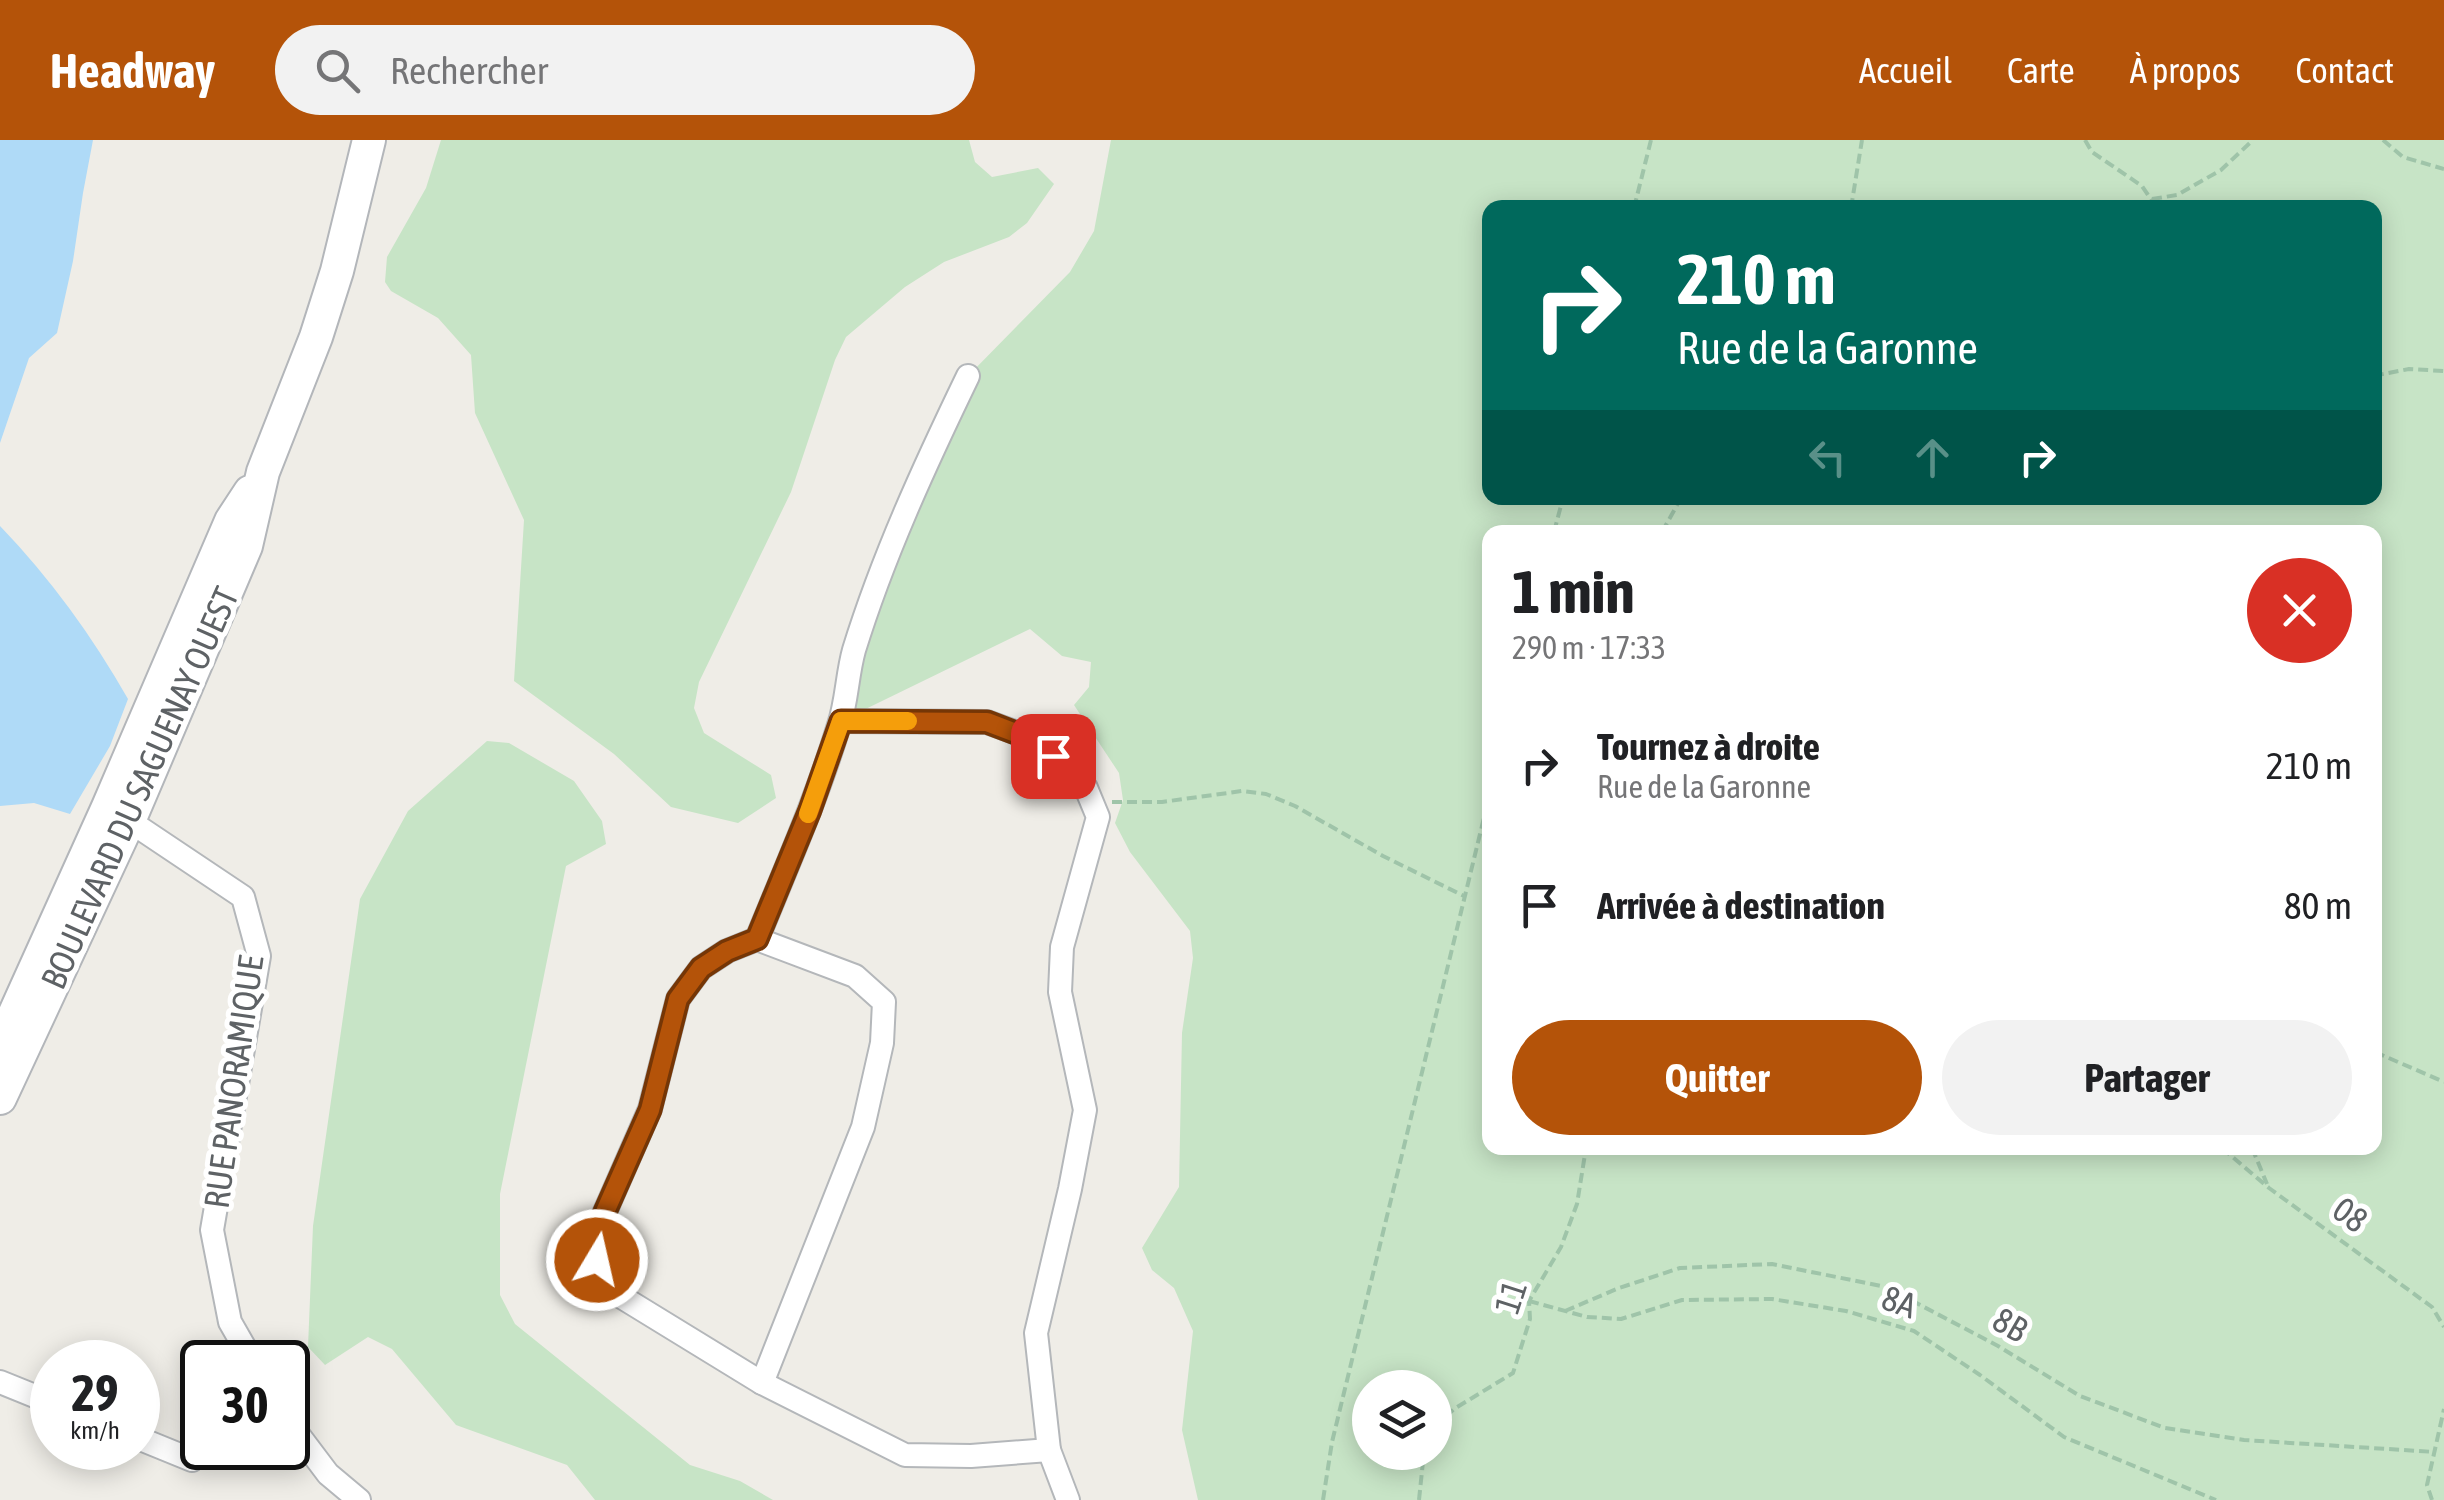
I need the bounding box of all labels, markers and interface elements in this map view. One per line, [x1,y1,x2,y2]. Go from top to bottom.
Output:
search box [275,25,975,115]
text: Headway [50,43,215,98]
icon: search [310,43,365,98]
text: Rechercher [390,49,548,92]
text: Accueil [1859,50,1952,90]
text: Carte [2007,50,2075,90]
text: À propos [2130,50,2240,90]
text: Contact [2295,50,2394,90]
text: 210 m [1677,239,1836,319]
icon: right [1512,240,1642,370]
text: Rue de la Garonne [1677,322,1978,374]
icon: left [1800,430,1855,485]
icon: ahead [1905,430,1960,485]
icon: right [2010,430,2065,485]
text: 1 min [1512,557,1635,626]
button: close [2247,558,2352,663]
street label: BOULEVARD DU SAGUENAY OUEST [32,581,246,994]
text: 290 m · 17:33 [1512,629,1666,666]
pin [1011,714,1096,799]
text: Tournez à droite [1597,725,1820,768]
icon: arrive [1026,729,1081,784]
icon: right [1512,738,1567,793]
text: 210 m [2266,744,2352,787]
text: Rue de la Garonne [1597,768,1811,805]
icon: arrive [1512,878,1567,933]
text: Arrivée à destination [1597,884,1885,927]
text: 80 m [2284,884,2352,927]
street label: RUE PANORAMIQUE [195,953,271,1211]
button: Quitter [1512,1020,1922,1135]
button: Partager [1942,1020,2352,1135]
street label: 08 [2326,1188,2376,1240]
position arrow [545,1208,649,1312]
street label: 11 [1486,1275,1534,1319]
street label: 8A [1877,1277,1923,1326]
street label: 8B [1986,1299,2035,1350]
speed limit sign: 30 [180,1340,310,1470]
text: 29 [71,1364,118,1422]
map controls [1352,1370,1452,1470]
button: layers [1352,1370,1452,1470]
text: km/h [70,1416,120,1444]

